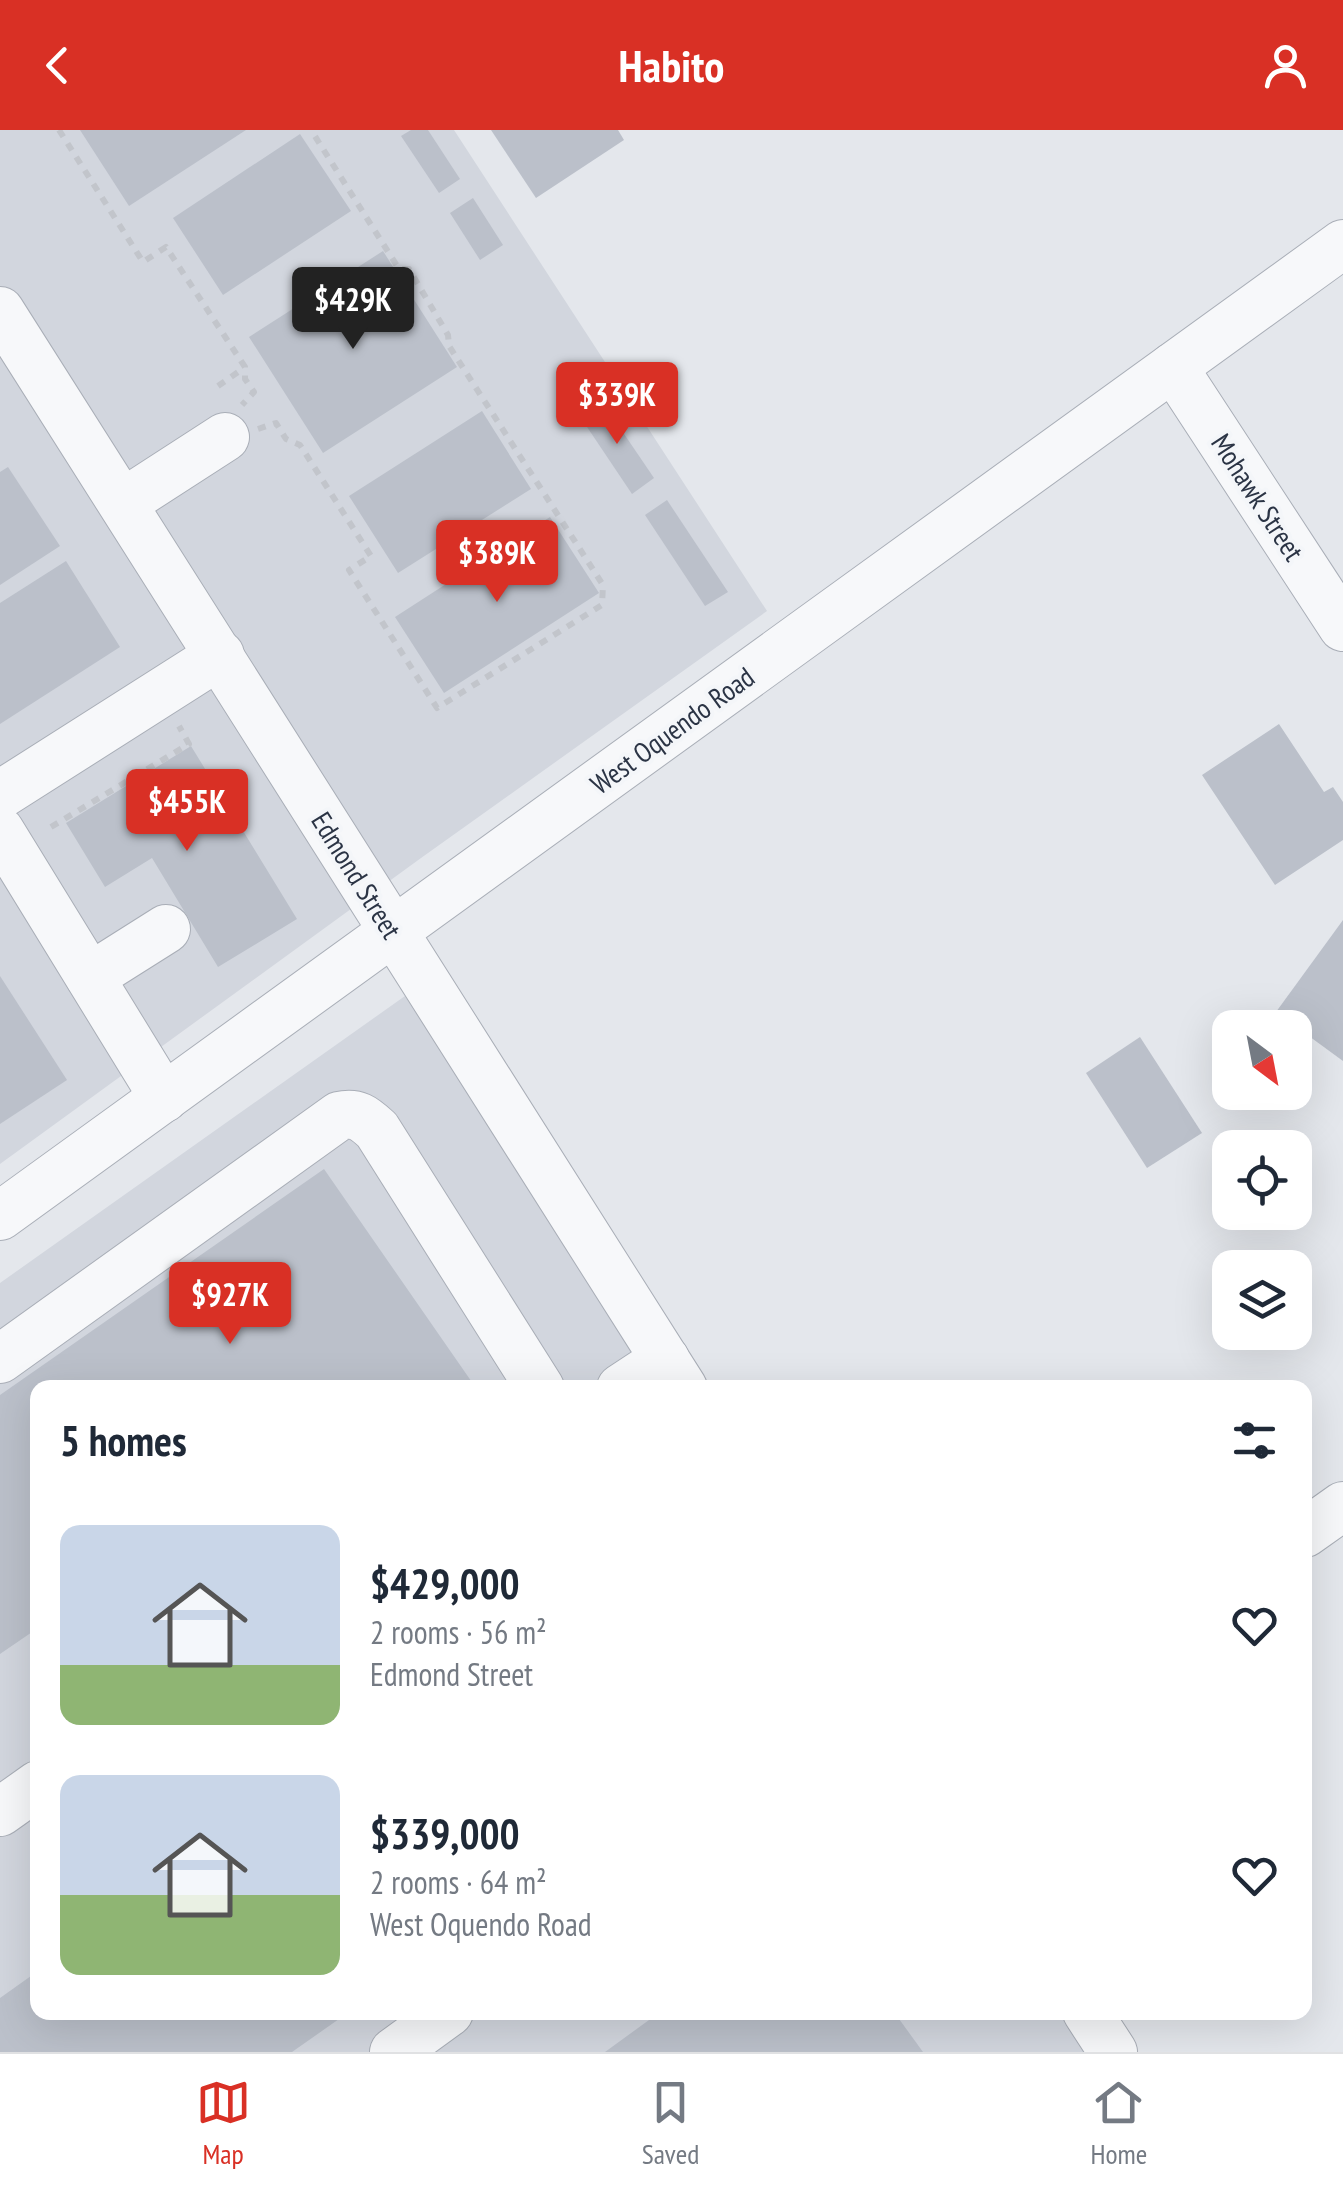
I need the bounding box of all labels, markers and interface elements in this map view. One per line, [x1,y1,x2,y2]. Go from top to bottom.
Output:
text: Habito [619,36,724,94]
icon: back [30,38,85,93]
icon: person [1258,38,1313,93]
pin: $429K [283,267,423,352]
text: $429K [314,278,392,320]
pin: $339K [547,362,687,447]
text: $339K [578,373,656,415]
street label: Mohawk Street [1203,427,1313,568]
pin: $389K [427,520,567,605]
text: $389K [458,531,536,573]
street label: West Oquendo Road [583,658,761,802]
pin: $455K [117,769,257,854]
text: $455K [148,780,226,822]
street label: Edmond Street [303,805,411,946]
north arrow [1212,1010,1312,1110]
map controls [1212,1010,1312,1350]
button: locate [1212,1130,1312,1230]
button: layers [1212,1250,1312,1350]
pin: $927K [160,1262,300,1347]
text: $927K [191,1273,269,1315]
text: 5 homes [60,1413,187,1468]
icon: filters [1227,1413,1282,1468]
text: $429,000 [370,1556,520,1611]
icon: home [140,1565,260,1685]
icon: heart [1227,1598,1282,1653]
text: 2 rooms · 56 m² [370,1611,547,1653]
text: Edmond Street [370,1653,533,1695]
text: $339,000 [370,1806,520,1861]
icon: home [140,1815,260,1935]
icon: heart [1227,1848,1282,1903]
text: 2 rooms · 64 m² [370,1861,547,1903]
text: West Oquendo Road [370,1903,592,1945]
tab: Map [196,2075,251,2172]
tab: Saved [642,2075,699,2172]
tab: Home [1091,2075,1147,2172]

